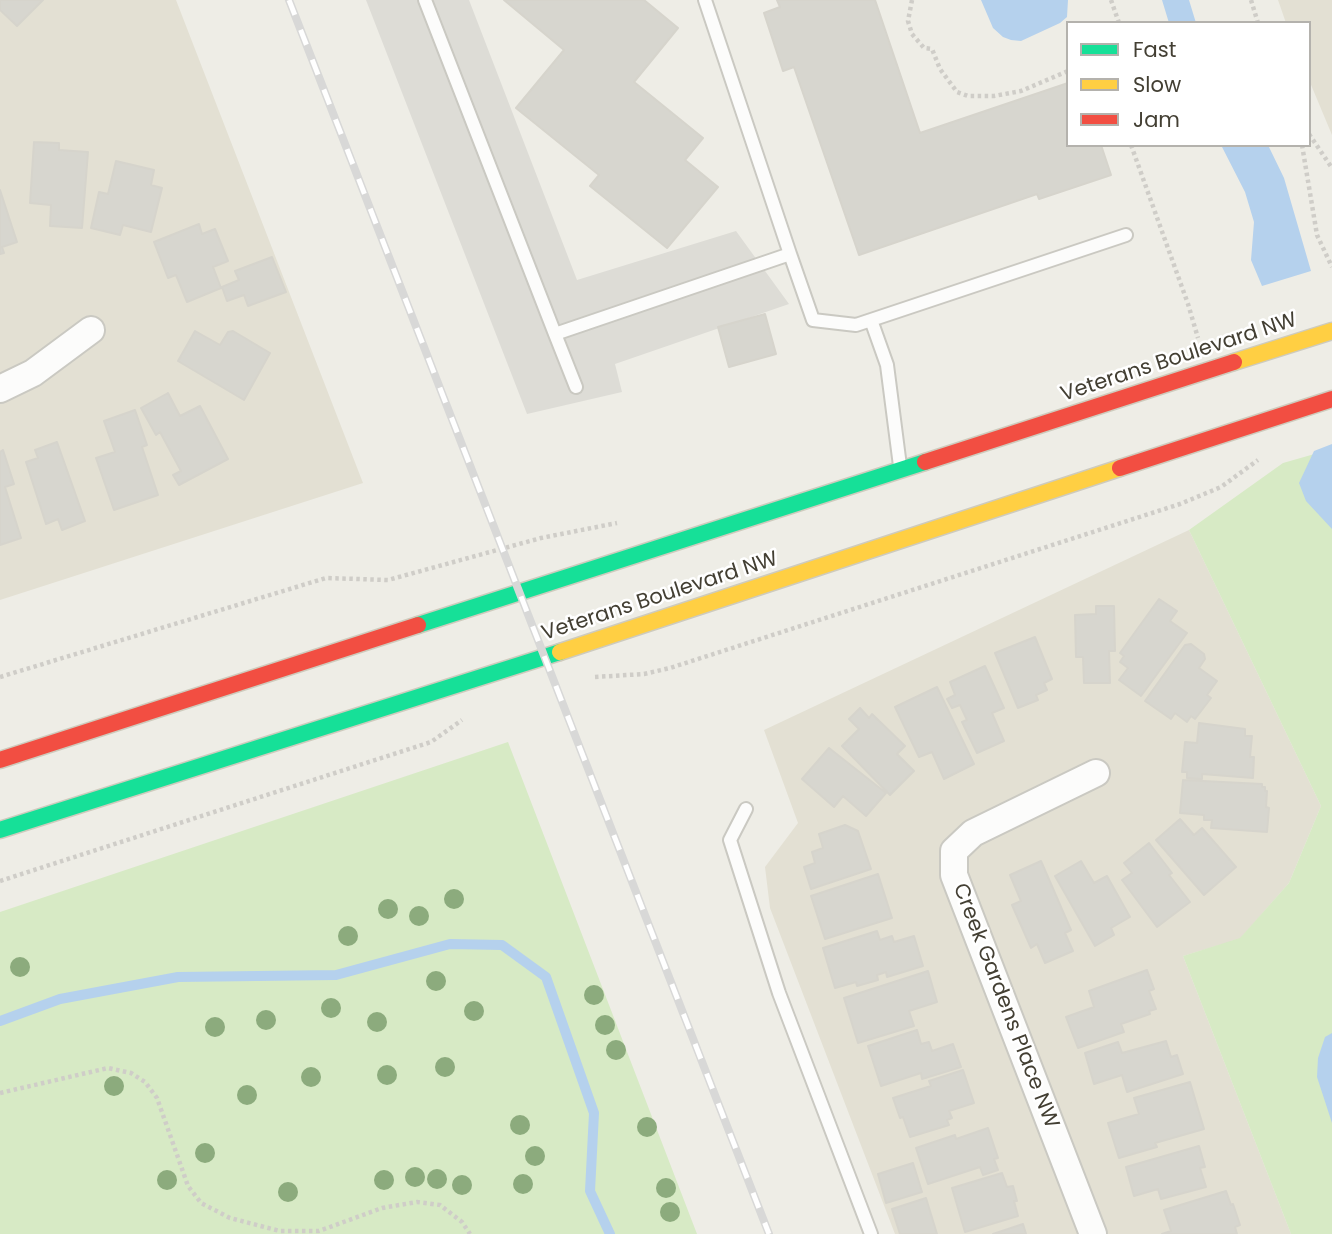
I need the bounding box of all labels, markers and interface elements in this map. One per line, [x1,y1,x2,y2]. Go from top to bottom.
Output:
legend [1066,21,1311,147]
text: Fast [1133,35,1176,64]
text: Slow [1133,70,1181,99]
text: Jam [1133,105,1180,134]
street label: Veterans Boulevard NW [1058,308,1300,408]
street label: Veterans Boulevard NW [539,547,781,647]
street label: Creek Gardens Place NW [947,880,1063,1132]

